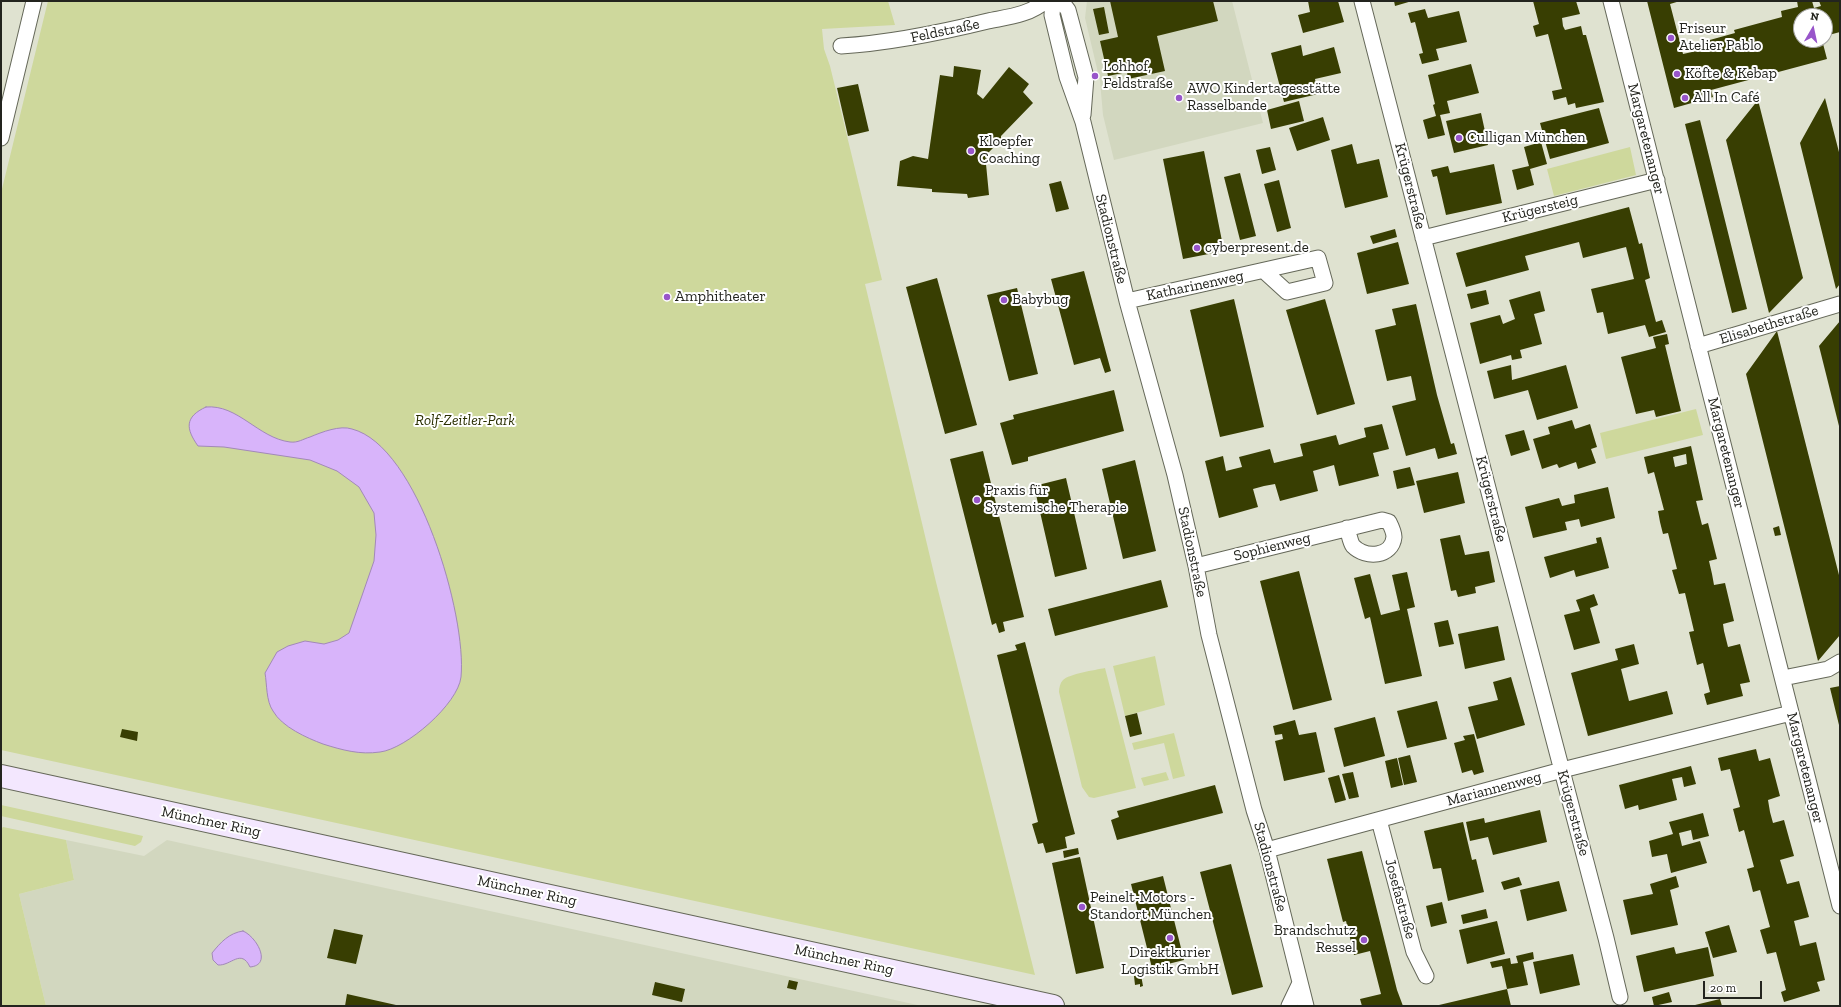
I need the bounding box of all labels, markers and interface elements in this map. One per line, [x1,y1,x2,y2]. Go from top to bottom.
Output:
north arrow [1793,8,1833,48]
text: N [1810,10,1820,24]
street label: Feldstraße [909,15,981,47]
place label: Friseur Atelier Pablo [1679,20,1762,55]
marker: Friseur Atelier Pablo [1666,33,1676,43]
place label: Lohhof, Feldstraße [1103,58,1173,93]
place label: Köfte & Kebap [1685,65,1777,83]
marker: Köfte & Kebap [1672,69,1682,79]
marker: Lohhof, Feldstraße [1090,71,1100,81]
place label: AWO Kindertagesstätte Rasselbande [1187,80,1340,115]
street label: Margaretenanger [1623,81,1669,197]
place label: All In Café [1693,89,1760,107]
marker: AWO Kindertagesstätte Rasselbande [1174,93,1184,103]
marker: All In Café [1680,93,1690,103]
place label: Culligan München [1467,129,1586,147]
place label: Kloepfer Coaching [979,133,1040,168]
marker: Culligan München [1454,133,1464,143]
street label: Krügerstraße [1391,141,1429,231]
marker: Kloepfer Coaching [966,146,976,156]
street label: Krügersteig [1500,191,1580,227]
street label: Stadionstraße [1091,192,1131,286]
place label: cyberpresent.de [1205,239,1309,257]
marker: cyberpresent.de [1192,243,1202,253]
street label: Katharinenweg [1145,267,1245,305]
place label: Amphitheater [675,288,766,306]
place label: Babybug [1012,291,1068,309]
marker: Amphitheater [662,292,672,302]
marker: Babybug [999,295,1009,305]
street label: Elisabethstraße [1717,301,1821,349]
street label: Margaretenanger [1703,395,1749,511]
park label: Rolf-Zeitler-Park [415,412,515,430]
street label: Krügerstraße [1472,454,1510,544]
place label: Praxis für Systemische Therapie [985,482,1127,517]
marker: Praxis für Systemische Therapie [972,495,982,505]
street label: Stadionstraße [1174,505,1210,599]
street label: Sophienweg [1232,529,1312,565]
street label: Margaretenanger [1782,710,1828,826]
street label: Mariannenweg [1445,768,1543,810]
street label: Krügerstraße [1553,768,1593,858]
street label: Münchner Ring [160,803,262,841]
street label: Stadionstraße [1249,820,1291,914]
street label: Josefastraße [1381,857,1419,941]
street label: Münchner Ring [476,872,578,910]
place label: Peinelt-Motors - Standort München [1090,889,1212,924]
marker: Peinelt-Motors - Standort München [1077,902,1087,912]
place label: Brandschutz Ressel [1274,922,1356,957]
marker: Direktkurier Logistik GmbH [1165,933,1175,943]
marker: Brandschutz Ressel [1359,935,1369,945]
street label: Münchner Ring [793,941,895,979]
place label: Direktkurier Logistik GmbH [1121,944,1219,979]
scale bar [1705,973,1764,999]
text: 20 m [1710,981,1736,995]

